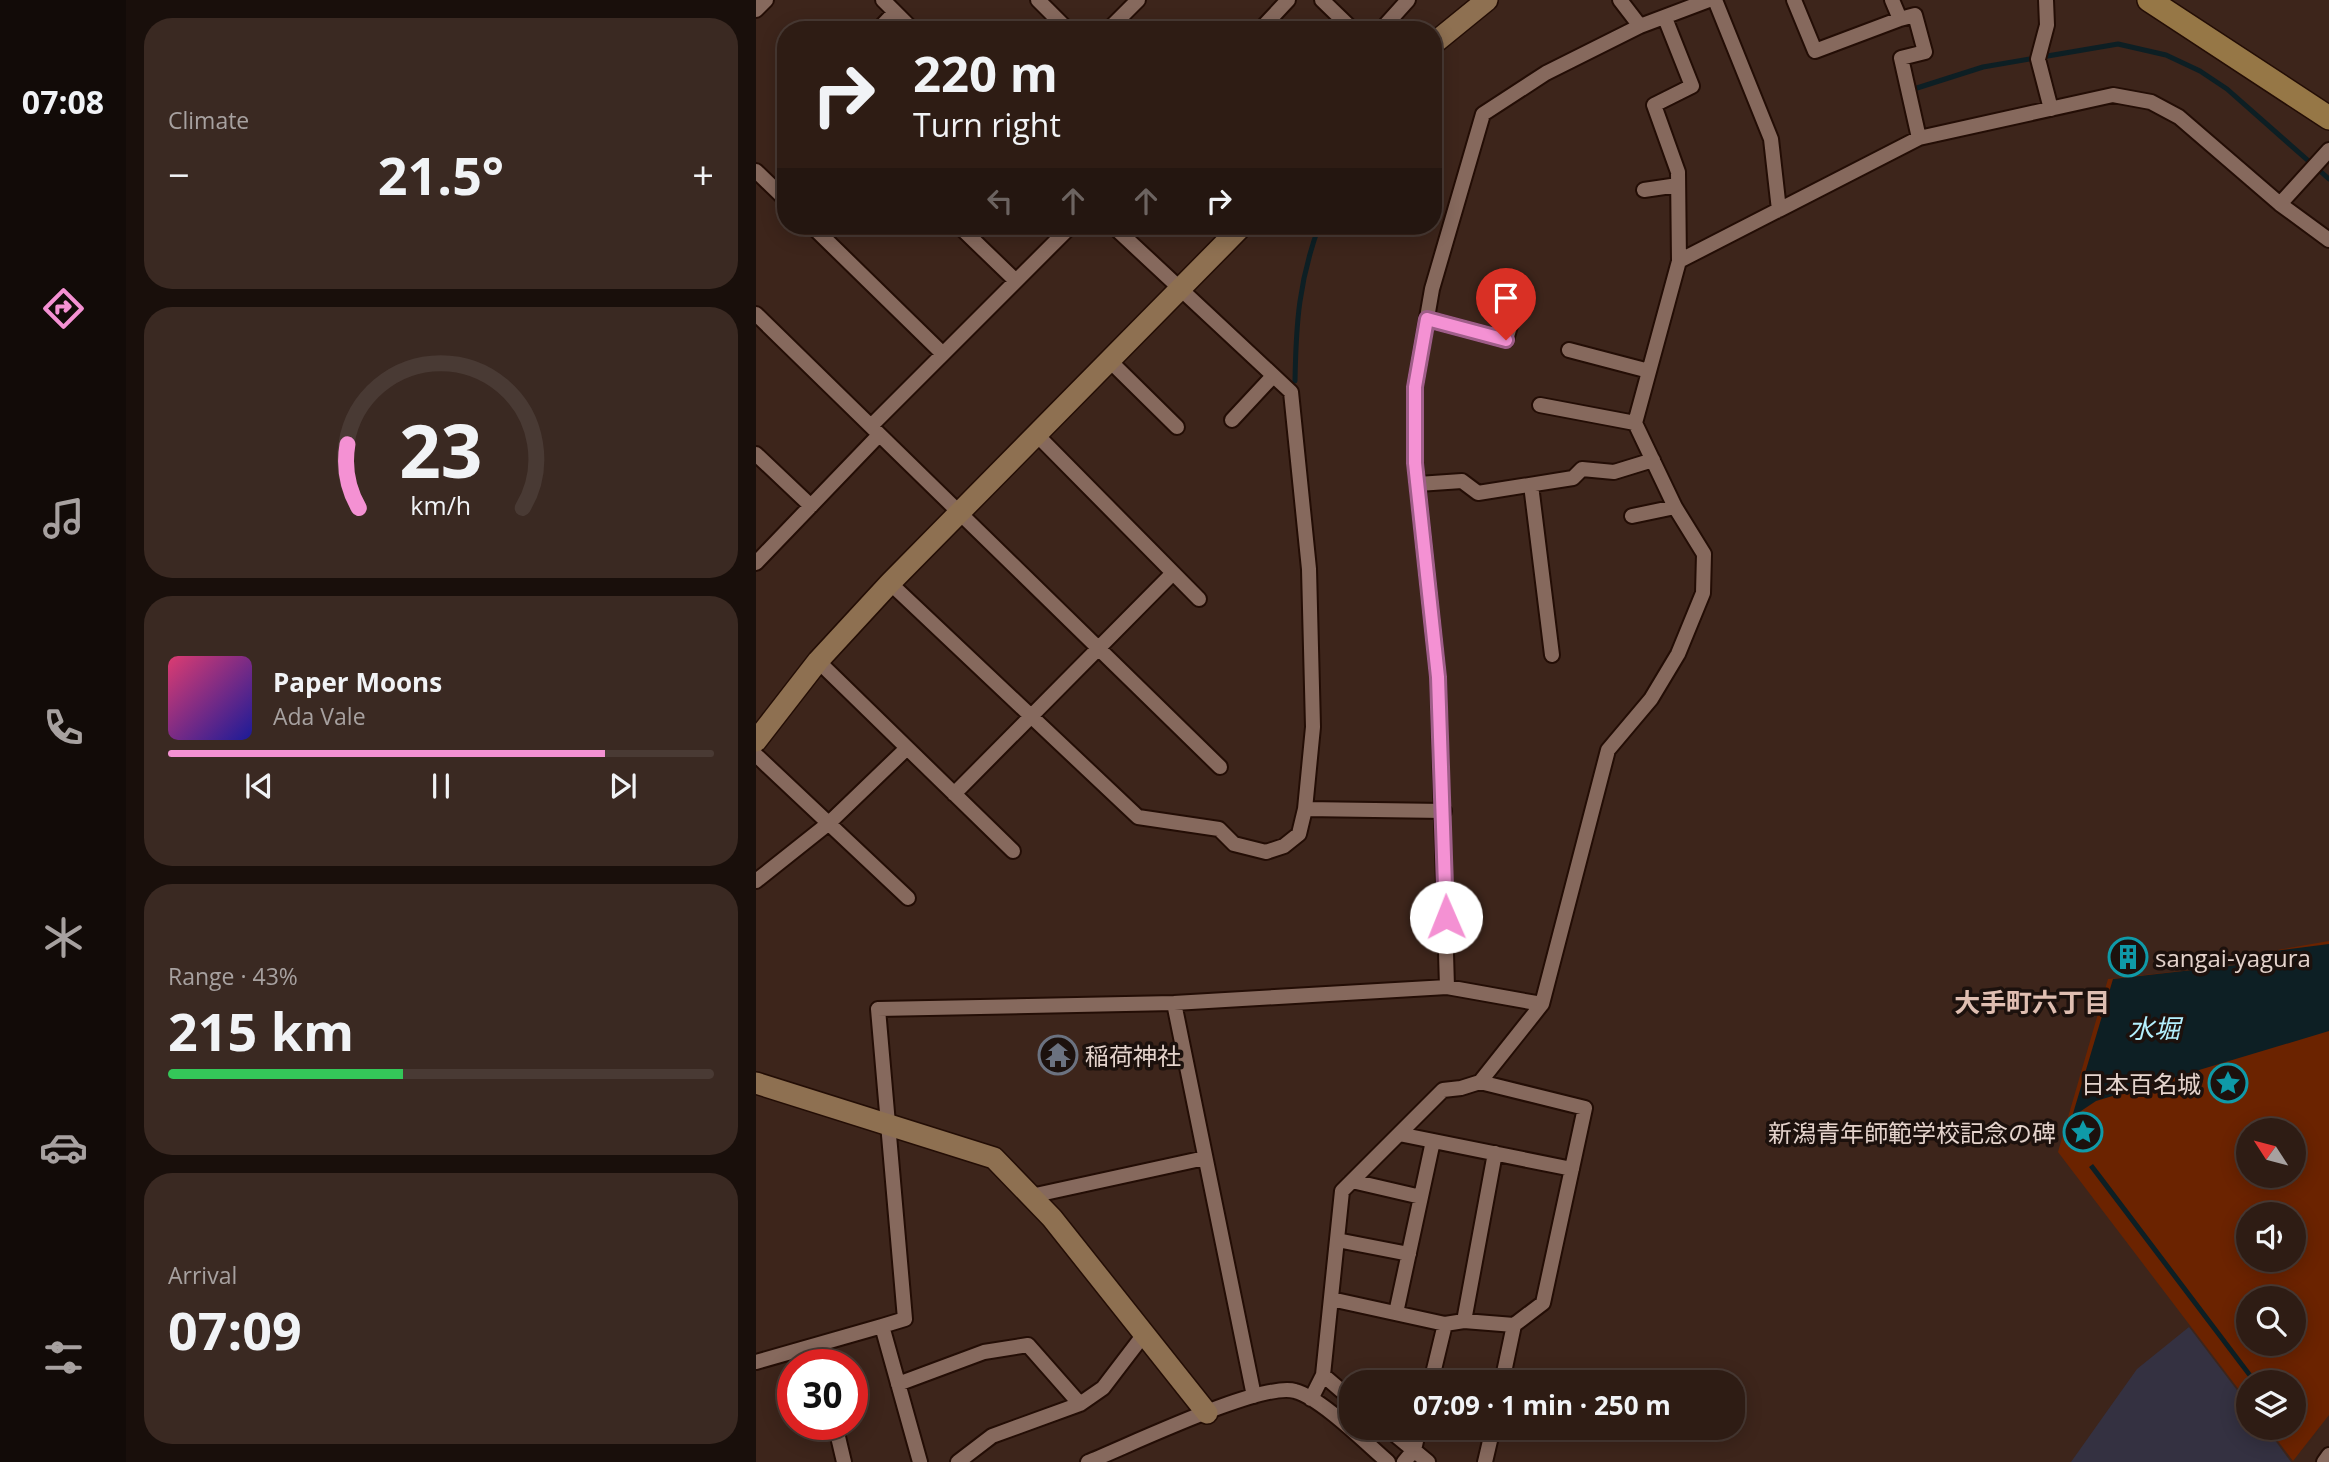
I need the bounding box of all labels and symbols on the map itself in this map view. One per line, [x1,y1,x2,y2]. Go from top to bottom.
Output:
pin [1476,268,1536,340]
position arrow [1409,880,1483,954]
building icon: sangai-yagura [2107,936,2149,978]
place label: sangai-yagura [2155,941,2311,974]
district label: 大手町六丁目 [1954,984,2110,1020]
water label: 水堀 [2128,1010,2184,1046]
temple icon: 稲荷神社 [1037,1034,1079,1076]
place label: 稲荷神社 [1085,1039,1181,1072]
place icon: 日本百名城 [2207,1062,2249,1104]
place label: 日本百名城 [2081,1067,2201,1100]
place icon: 新潟青年師範学校記念の碑 [2062,1111,2104,1153]
place label: 新潟青年師範学校記念の碑 [1768,1116,2056,1149]
north arrow [2236,1118,2306,1188]
speed limit sign: 30 [777,1349,868,1440]

